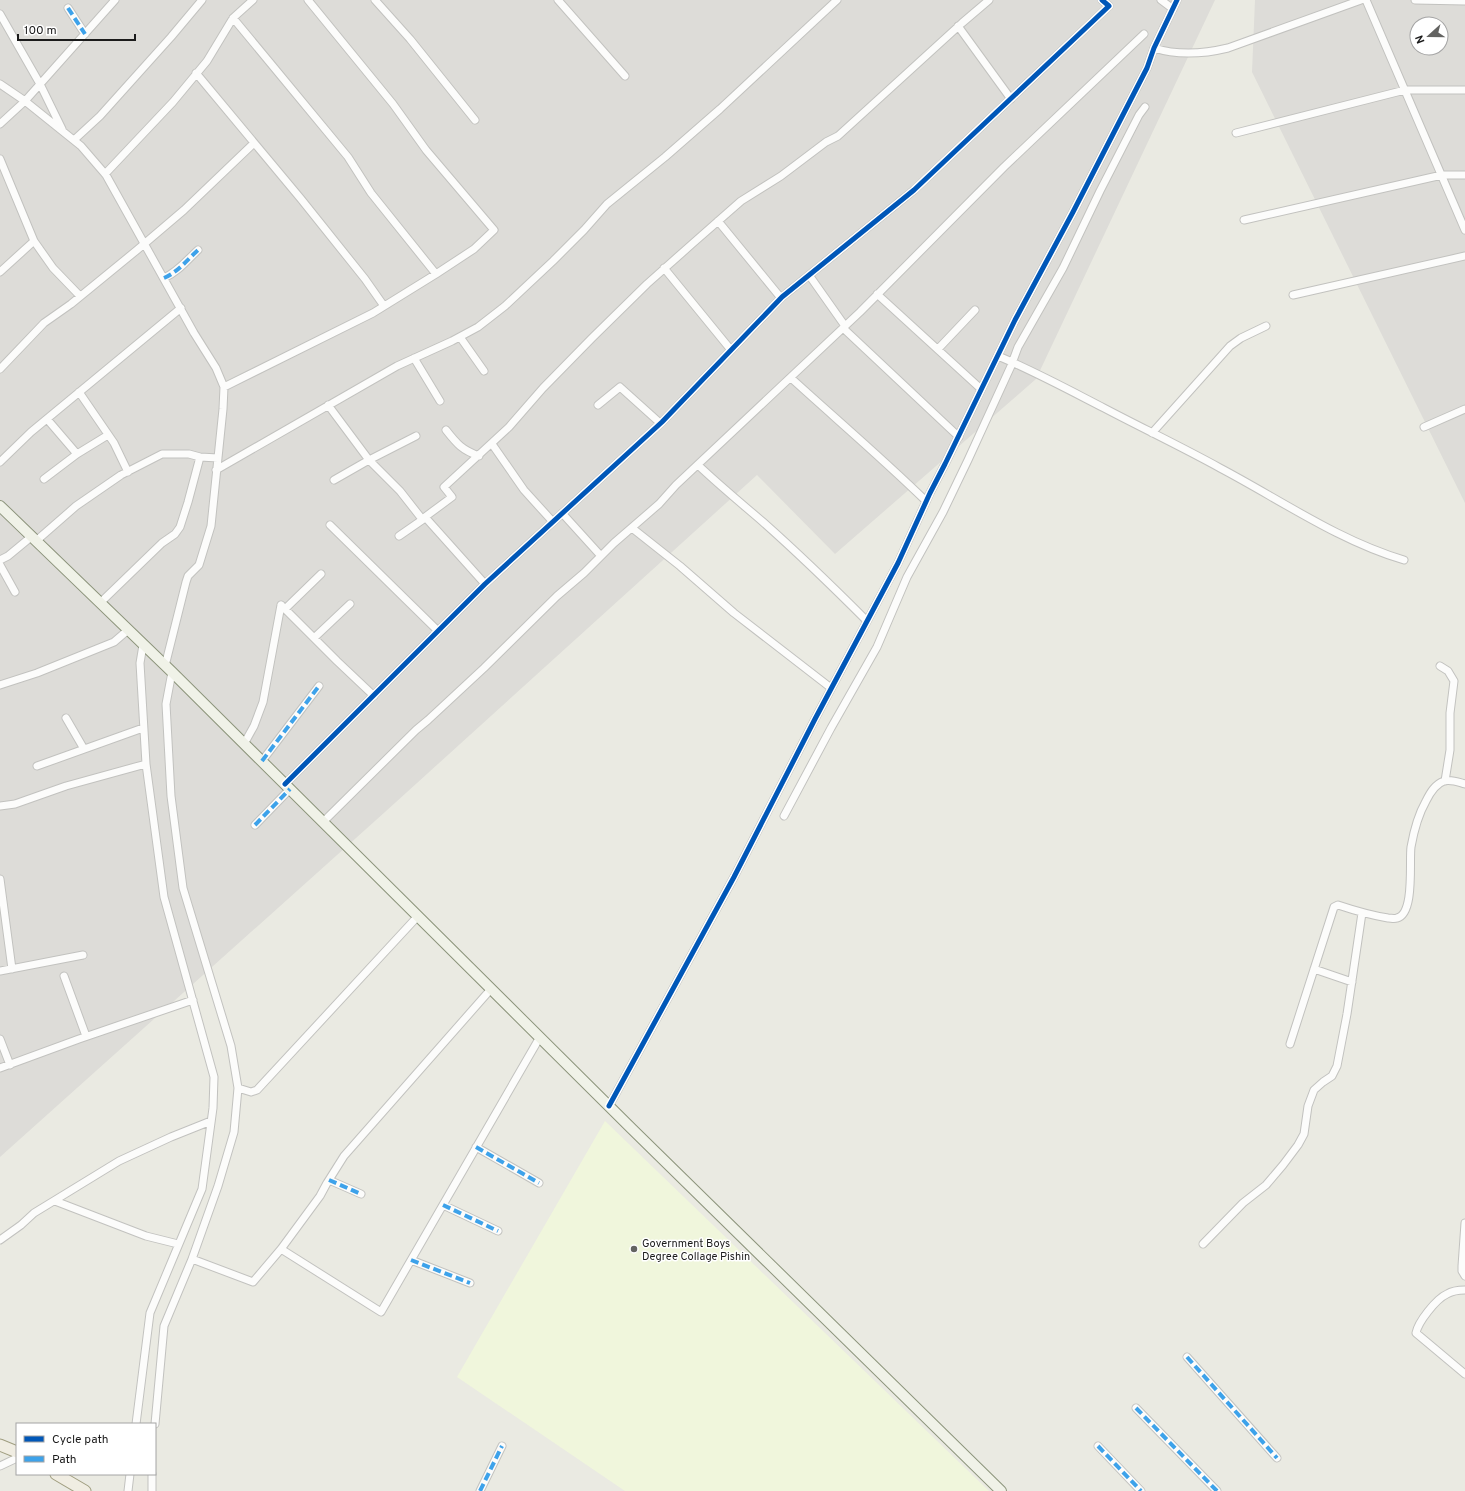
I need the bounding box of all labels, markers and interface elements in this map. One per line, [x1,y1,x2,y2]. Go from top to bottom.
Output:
scale bar [18,16,135,42]
north arrow [1409,16,1449,56]
text: 100 m [24,23,57,39]
text: N [1413,33,1429,45]
place label: Government Boys Degree Collage Pishin [642,1237,750,1264]
marker: Government Boys Degree Collage Pishin [629,1244,639,1254]
legend [16,1423,156,1475]
text: Cycle path [52,1432,109,1448]
text: Path [52,1452,77,1468]

